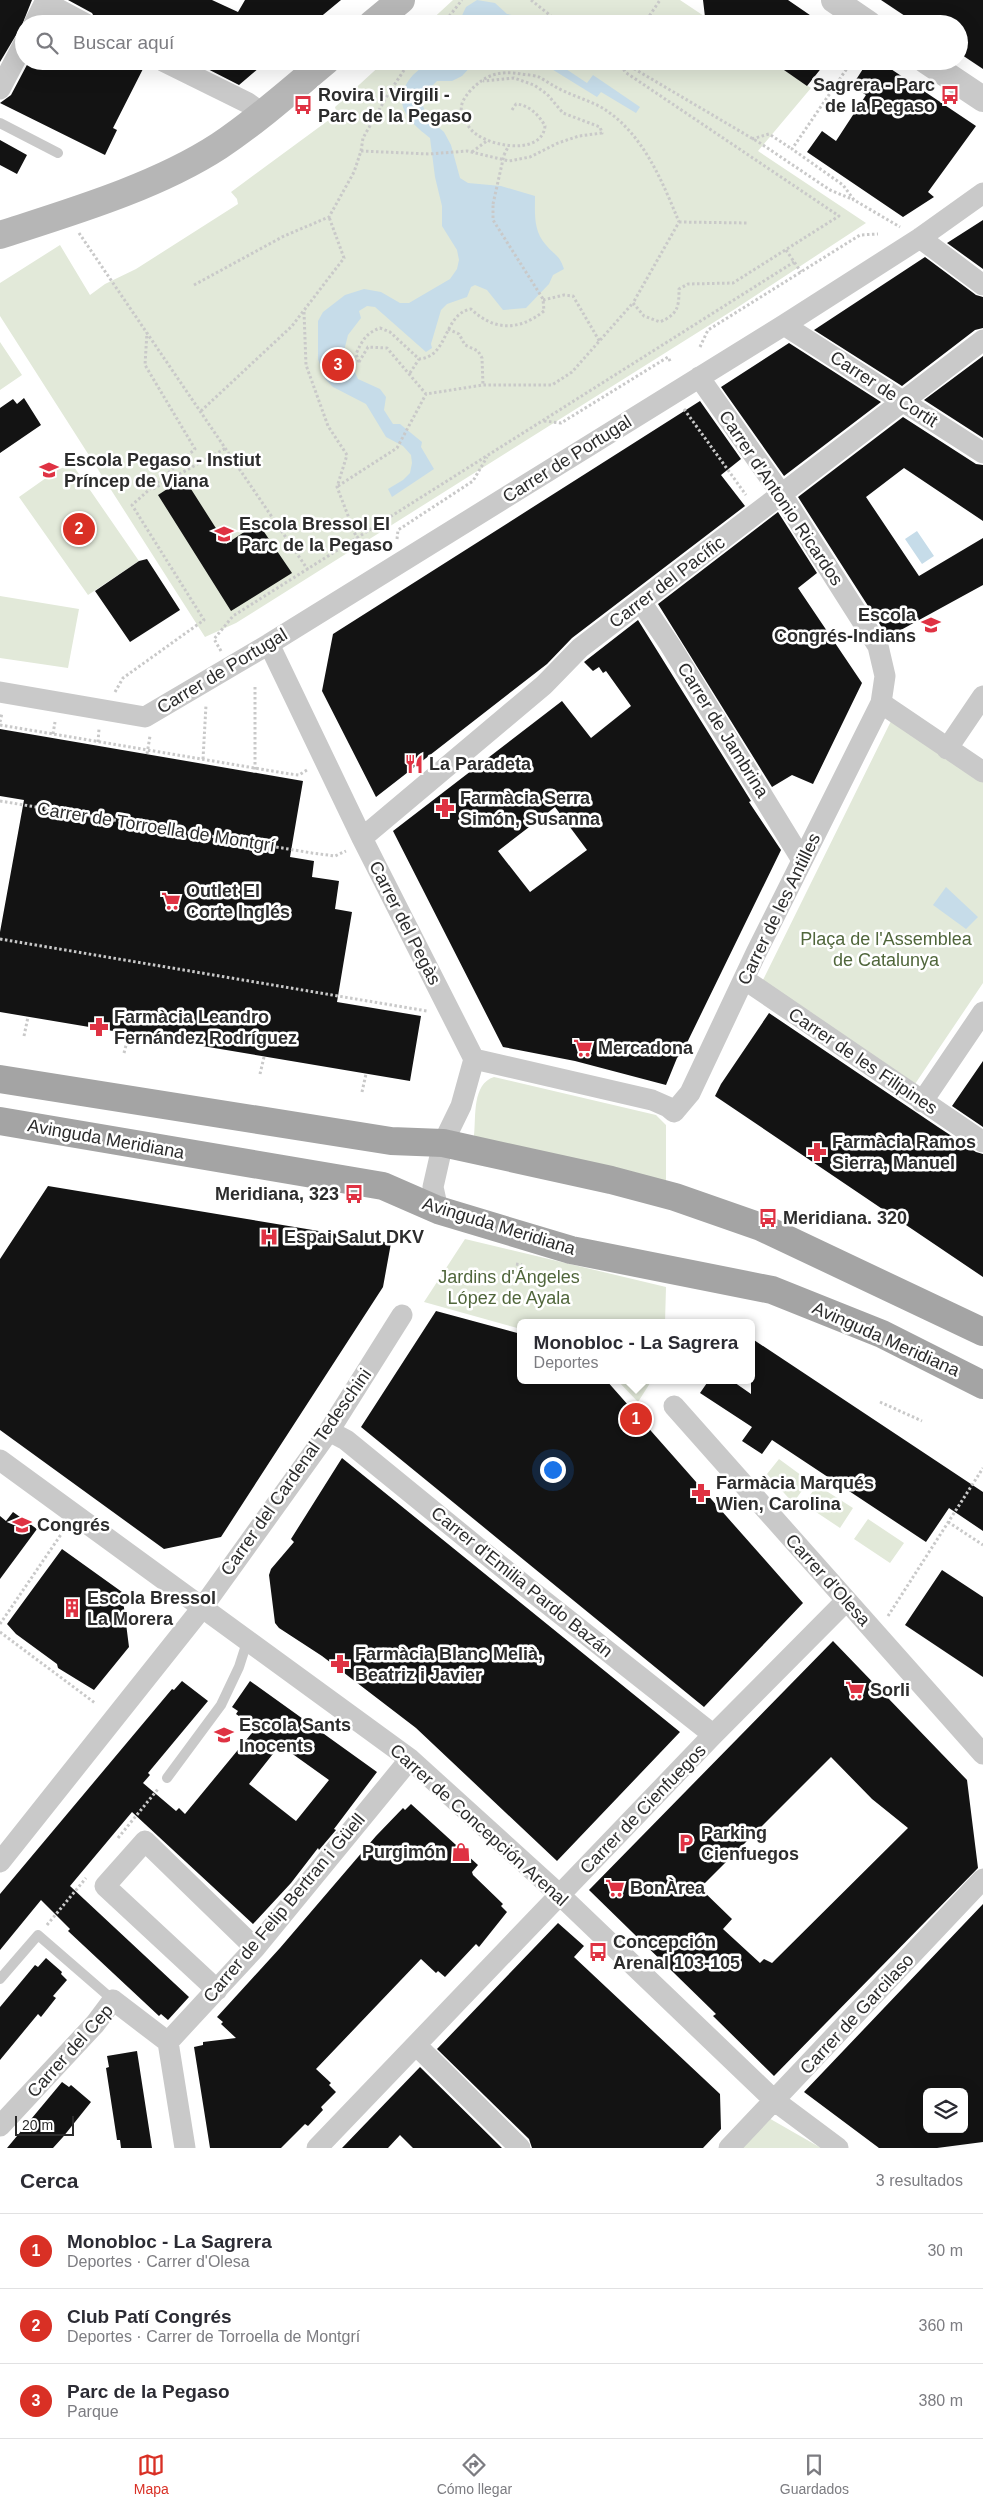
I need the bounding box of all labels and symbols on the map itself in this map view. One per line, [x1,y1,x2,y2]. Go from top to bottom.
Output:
place label: Sagrera - Parc de la Pegaso [813,75,935,116]
bus stop icon: Sagrera - Parc de la Pegaso [939,84,961,106]
place label: Rovira i Virgili - Parc de la Pegaso [318,85,472,126]
bus stop icon: Rovira i Virgili - Parc de la Pegaso [292,94,314,116]
pin: 3 [322,346,354,384]
street label: Carrer de Cortit [827,347,941,431]
street label: Carrer d'Antonio Ricardos [715,407,847,589]
street label: Carrer de Portugal [499,411,635,507]
place label: Escola Pegaso - Instiut Príncep de Viana [64,450,261,491]
school or university icon: Escola Pegaso - Instiut Príncep de Viana [38,459,60,481]
pin: 2 [63,510,95,548]
place label: Escola Bressol El Parc de la Pegaso [239,514,393,555]
school or university icon: Escola Bressol El Parc de la Pegaso [213,523,235,545]
street label: Carrer del Pacífic [605,532,729,632]
place label: Escola Congrés-Indians [774,605,917,646]
school or university icon: Escola Congrés-Indians [920,614,942,636]
street label: Carrer de Portugal [153,624,291,718]
street label: Carrer de Jambrina [673,659,773,802]
restaurant icon: La Paradeta [403,753,425,775]
place label: La Paradeta [429,754,532,774]
place label: Farmàcia Serra Simón, Susanna [460,788,601,829]
pharmacy icon: Farmàcia Serra Simón, Susanna [434,797,456,819]
street label: Carrer de Torroella de Montgrí [36,798,276,856]
street label: Carrer de les Antilles [734,830,824,988]
street label: Carrer del Pegàs [365,858,445,988]
place label: Outlet El Corte Inglés [186,881,290,922]
supermarket icon: Outlet El Corte Inglés [160,890,182,912]
park label: Plaça de l'Assemblea de Catalunya [800,929,973,970]
street label: Carrer de les Filipines [785,1004,941,1118]
place label: Farmàcia Leandro Fernández Rodríguez [114,1007,297,1048]
pharmacy icon: Farmàcia Leandro Fernández Rodríguez [88,1016,110,1038]
supermarket icon: Mercadona [572,1037,594,1059]
place label: Mercadona [598,1038,694,1058]
street label: Avinguda Meridiana [26,1115,187,1163]
place label: Farmàcia Ramos Sierra, Manuel [832,1132,976,1173]
pharmacy icon: Farmàcia Ramos Sierra, Manuel [806,1141,828,1163]
bus stop icon: Meridiana, 323 [343,1183,365,1205]
place label: Meridiana, 323 [215,1184,339,1204]
street label: Avinguda Meridiana [420,1193,579,1259]
bus stop icon: Meridiana. 320 [757,1207,779,1229]
place label: Meridiana. 320 [783,1208,907,1228]
hospital icon: Espai Salut DKV [258,1226,280,1248]
place label: Espai Salut DKV [284,1227,424,1247]
park label: Jardins d'Ángeles López de Ayala [438,1267,580,1308]
street label: Avinguda Meridiana [809,1298,963,1381]
street label: Carrer del Cardenal Tedeschini [217,1365,375,1579]
pin: 1 [620,1400,652,1438]
your location [540,1457,566,1483]
place label: Farmàcia Marqués Wien, Carolina [716,1473,874,1514]
pharmacy icon: Farmàcia Marqués Wien, Carolina [690,1482,712,1504]
street label: Carrer d'Emilia Pardo Bazán [427,1503,617,1661]
school or university icon: Congrés [11,1514,33,1536]
place label: Congrés [37,1515,110,1535]
street label: Carrer d'Olesa [782,1530,875,1631]
place label: Escola Bressol La Morera [87,1588,216,1629]
building icon: Escola Bressol La Morera [61,1597,83,1619]
place label: Farmàcia Blanc Melià, Beatriz i Javier [355,1644,543,1685]
pharmacy icon: Farmàcia Blanc Melià, Beatriz i Javier [329,1653,351,1675]
supermarket icon: Sorli [844,1679,866,1701]
place label: Sorli [870,1680,910,1700]
place label: Escola Sants Inocents [239,1715,351,1756]
school or university icon: Escola Sants Inocents [213,1724,235,1746]
street label: Carrer de Concepción Arenal [386,1740,572,1910]
street label: Carrer de Cienfuegos [576,1740,710,1878]
street label: Carrer de Felip Bertran i Güell [199,1810,369,2006]
place label: Parking Cienfuegos [701,1823,799,1864]
parking icon: Parking Cienfuegos [675,1832,697,1854]
shop icon: Purgimón [450,1841,472,1863]
place label: Purgimón [362,1842,446,1862]
supermarket icon: BonÀrea [604,1877,626,1899]
place label: BonÀrea [630,1877,706,1898]
place label: Concepción Arenal 103-105 [613,1932,740,1973]
bus stop icon: Concepción Arenal 103-105 [587,1941,609,1963]
street label: Carrer de Garcilaso [796,1950,918,2078]
street label: Carrer del Cep [23,2000,117,2102]
scale bar [15,2113,74,2136]

